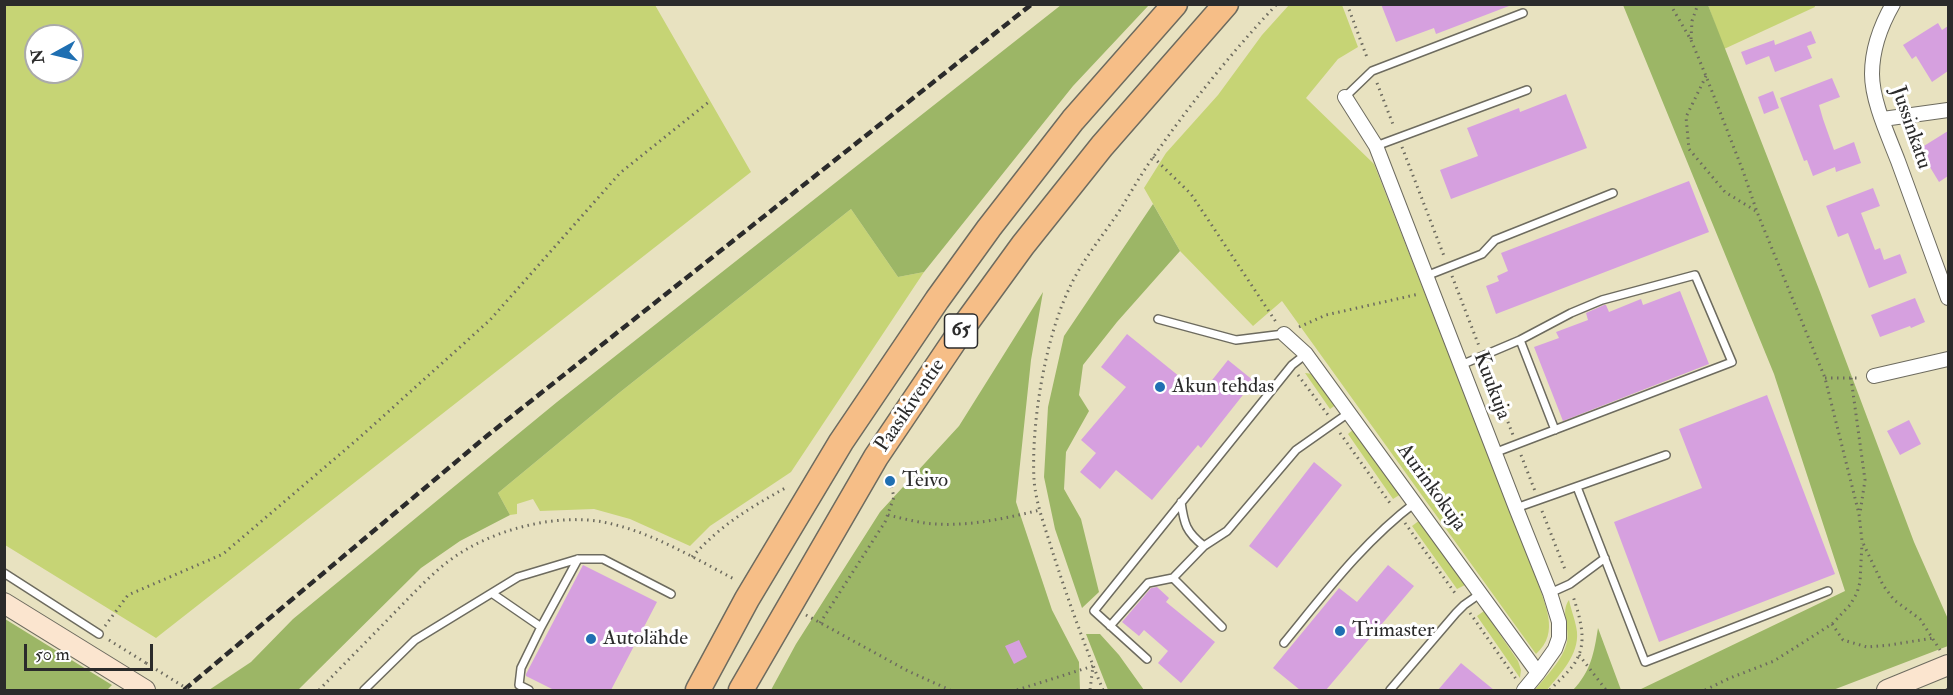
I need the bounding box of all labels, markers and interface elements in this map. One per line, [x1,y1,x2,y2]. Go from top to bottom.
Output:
north arrow [24,24,84,84]
text: N [27,48,49,65]
street label: Jussinkatu [1884,83,1936,173]
road number: 65 [944,314,978,348]
street label: Kuukuja [1467,349,1515,423]
street label: Paasikiventie [871,355,951,457]
place label: Akun tehdas [1172,374,1274,400]
marker: Akun tehdas [1153,380,1167,394]
street label: Aurinkokuja [1391,439,1471,537]
place label: Teivo [902,468,948,494]
marker: Teivo [883,474,897,488]
place label: Trimaster [1352,618,1434,644]
marker: Trimaster [1333,624,1347,638]
place label: Autolähde [603,626,688,652]
scale bar [27,632,156,670]
marker: Autolähde [584,632,598,646]
text: 50 m [35,643,70,666]

